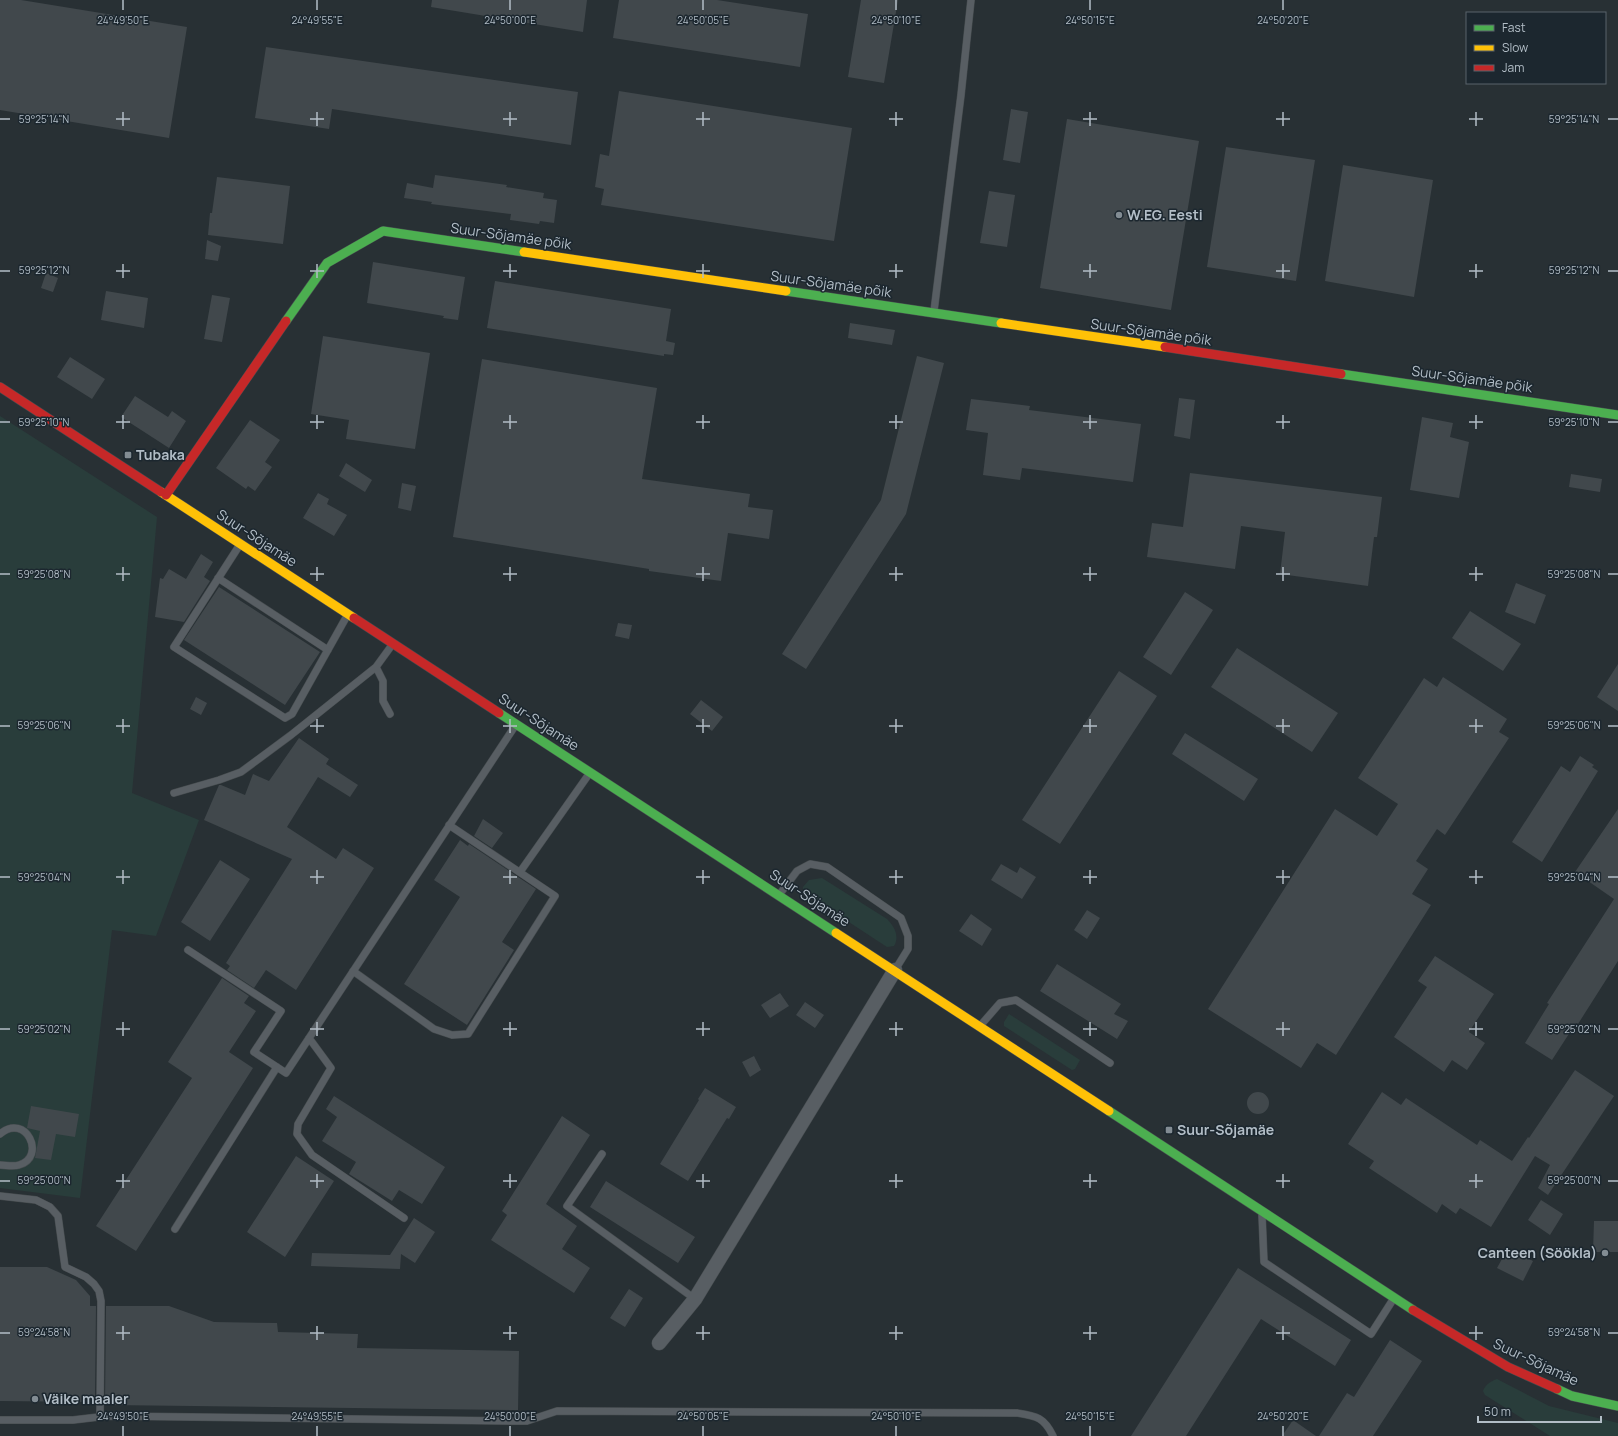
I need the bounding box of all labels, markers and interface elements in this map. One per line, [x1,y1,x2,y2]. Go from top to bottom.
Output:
legend [1466,12,1606,84]
text: 24°49'50"E [97,13,149,27]
text: 24°49'55"E [291,13,343,27]
text: 24°50'00"E [484,13,536,27]
text: 24°50'05"E [677,13,729,27]
text: 24°50'10"E [871,13,921,27]
text: 24°50'15"E [1065,13,1115,27]
text: 24°50'20"E [1257,13,1309,27]
text: Fast [1502,19,1526,36]
text: Slow [1502,39,1528,56]
text: Jam [1502,59,1524,76]
text: 59°25'14"N [19,112,69,126]
text: 59°25'14"N [1549,112,1599,126]
place label: W.EG. Eesti [1127,205,1203,224]
marker: W.EG. Eesti [1114,210,1124,220]
street label: Suur-Sõjamäe põik [449,218,574,254]
text: 59°25'12"N [19,263,69,277]
text: 59°25'12"N [1549,263,1599,277]
street label: Suur-Sõjamäe põik [769,266,894,302]
street label: Suur-Sõjamäe põik [1089,314,1214,350]
street label: Suur-Sõjamäe põik [1410,361,1535,397]
text: 59°25'10"N [19,415,70,429]
text: 59°25'10"N [1549,415,1600,429]
place label: Tubaka [136,445,185,464]
marker: Tubaka [123,450,133,460]
street label: Suur-Sõjamäe [213,505,301,571]
text: 59°25'08"N [18,567,71,581]
text: 59°25'08"N [1548,567,1601,581]
street label: Suur-Sõjamäe [495,689,583,755]
text: 59°25'06"N [17,718,71,732]
text: 59°25'06"N [1547,718,1601,732]
street label: Suur-Sõjamäe [766,865,854,931]
text: 59°25'04"N [18,870,70,884]
text: 59°25'04"N [1548,870,1600,884]
text: 59°25'02"N [18,1022,70,1036]
text: 59°25'02"N [1548,1022,1600,1036]
place label: Suur-Sõjamäe [1177,1120,1274,1139]
marker: Suur-Sõjamäe [1164,1125,1174,1135]
text: 59°25'00"N [17,1173,71,1187]
text: 59°25'00"N [1547,1173,1601,1187]
place label: Canteen (Söökla) [1478,1243,1597,1262]
marker: Canteen (Söökla) [1600,1248,1610,1258]
text: 59°24'58"N [18,1325,70,1339]
text: 59°24'58"N [1548,1325,1600,1339]
street label: Suur-Sõjamäe [1490,1333,1582,1390]
place label: Väike maaler [43,1389,129,1408]
marker: Väike maaler [30,1394,40,1404]
scale bar [1478,1398,1601,1424]
text: 50 m [1484,1403,1511,1420]
text: 24°49'50"E [97,1409,149,1423]
text: 24°49'55"E [291,1409,343,1423]
text: 24°50'00"E [484,1409,536,1423]
text: 24°50'05"E [677,1409,729,1423]
text: 24°50'10"E [871,1409,921,1423]
text: 24°50'15"E [1065,1409,1115,1423]
text: 24°50'20"E [1257,1409,1309,1423]

